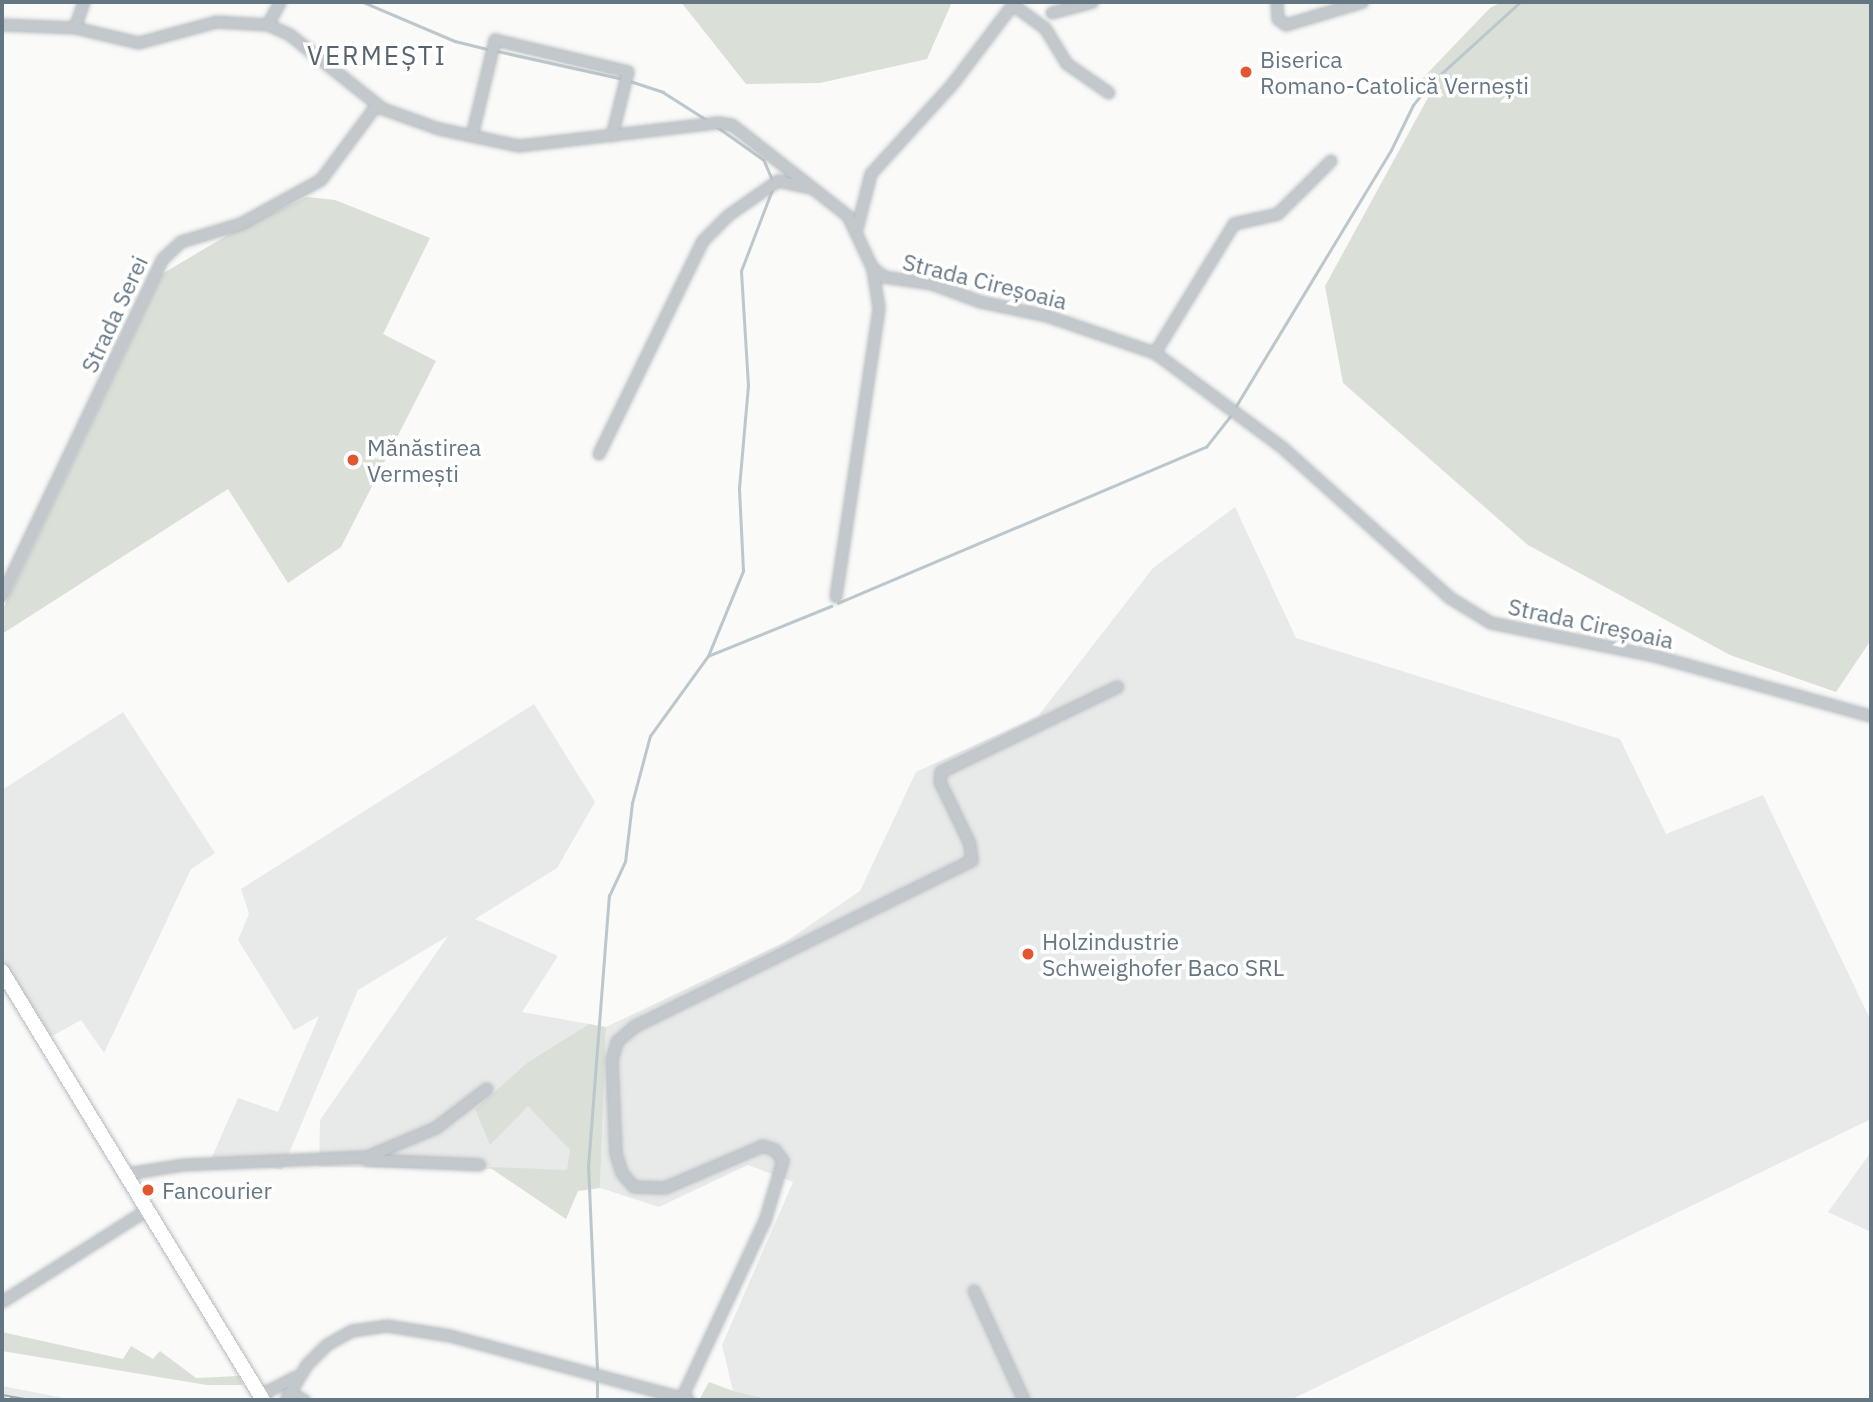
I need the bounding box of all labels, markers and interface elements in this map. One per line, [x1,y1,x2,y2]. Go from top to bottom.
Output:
district label: VERMEȘTI [308,40,446,72]
place label: Biserica Romano-Catolică Vernești [1260,45,1529,99]
marker: Biserica Romano-Catolică Vernești [1238,64,1254,80]
street label: Strada Cireșoaia [900,247,1070,315]
street label: Strada Serei [75,251,153,377]
place label: Mănăstirea Vermești [367,433,481,487]
marker: Mănăstirea Vermești [345,452,361,468]
street label: Strada Cireșoaia [1506,592,1676,654]
place label: Holzindustrie Schweighofer Baco SRL [1042,927,1284,981]
marker: Holzindustrie Schweighofer Baco SRL [1020,946,1036,962]
place label: Fancourier [162,1176,272,1204]
marker: Fancourier [140,1182,156,1198]

